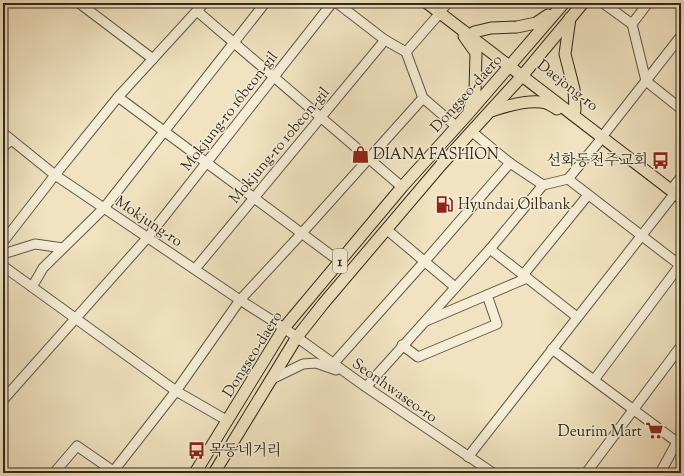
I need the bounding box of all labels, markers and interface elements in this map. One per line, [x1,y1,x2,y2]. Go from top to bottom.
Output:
street label: Mokjung-ro 16beon-gil [177,48,283,176]
street label: Dongseo-daero [426,50,508,138]
street label: Daejong-ro [532,56,602,117]
street label: Mokjung-ro 10beon-gil [225,83,335,209]
shop icon: DIANA FASHION [350,144,370,164]
place label: DIANA FASHION [373,145,499,166]
bus stop icon: 선화동천주교회 [651,150,671,170]
place label: 선화동천주교회 [547,151,648,172]
street label: Mokjung-ro [110,192,186,253]
fuel station icon: Hyundai Oilbank [435,194,455,214]
place label: Hyundai Oilbank [458,195,571,216]
road number: 1 [333,249,347,273]
street label: Dongseo-daero [218,308,288,402]
street label: Seonhwaseo-ro [347,354,441,428]
supermarket icon: Deurim Mart [645,421,665,441]
place label: Deurim Mart [558,422,642,443]
bus stop icon: 목동네거리 [186,440,206,460]
place label: 목동네거리 [209,441,281,462]

